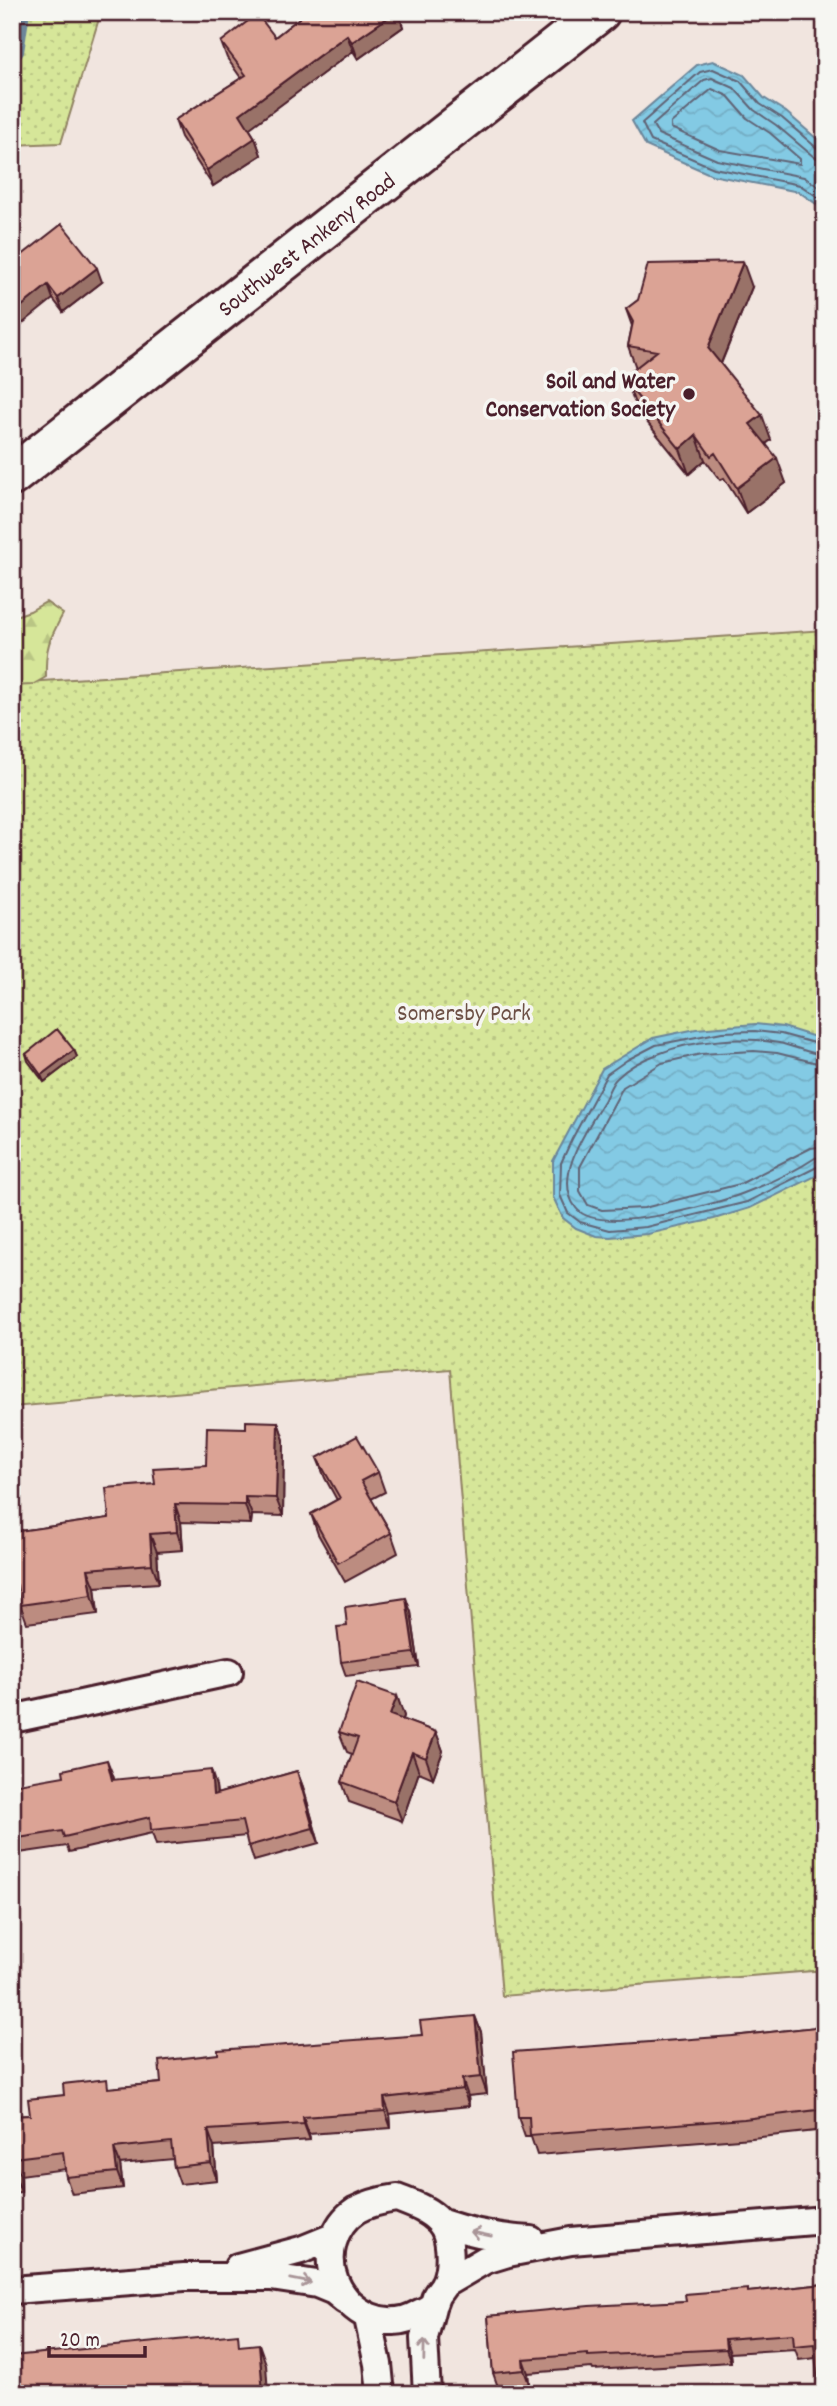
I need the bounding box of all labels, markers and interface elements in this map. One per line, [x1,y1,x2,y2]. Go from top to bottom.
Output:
street label: Southwest Ankeny Road [212,166,404,327]
place label: Soil and Water Conservation Society [486,366,676,428]
marker: Soil and Water Conservation Society [681,386,697,402]
park label: Somersby Park [397,998,531,1032]
one-way arrow [470,2227,493,2241]
one-way arrow [289,2275,312,2288]
scale bar [49,2315,145,2359]
text: 20 m [60,2327,100,2357]
one-way arrow [417,2339,431,2362]

